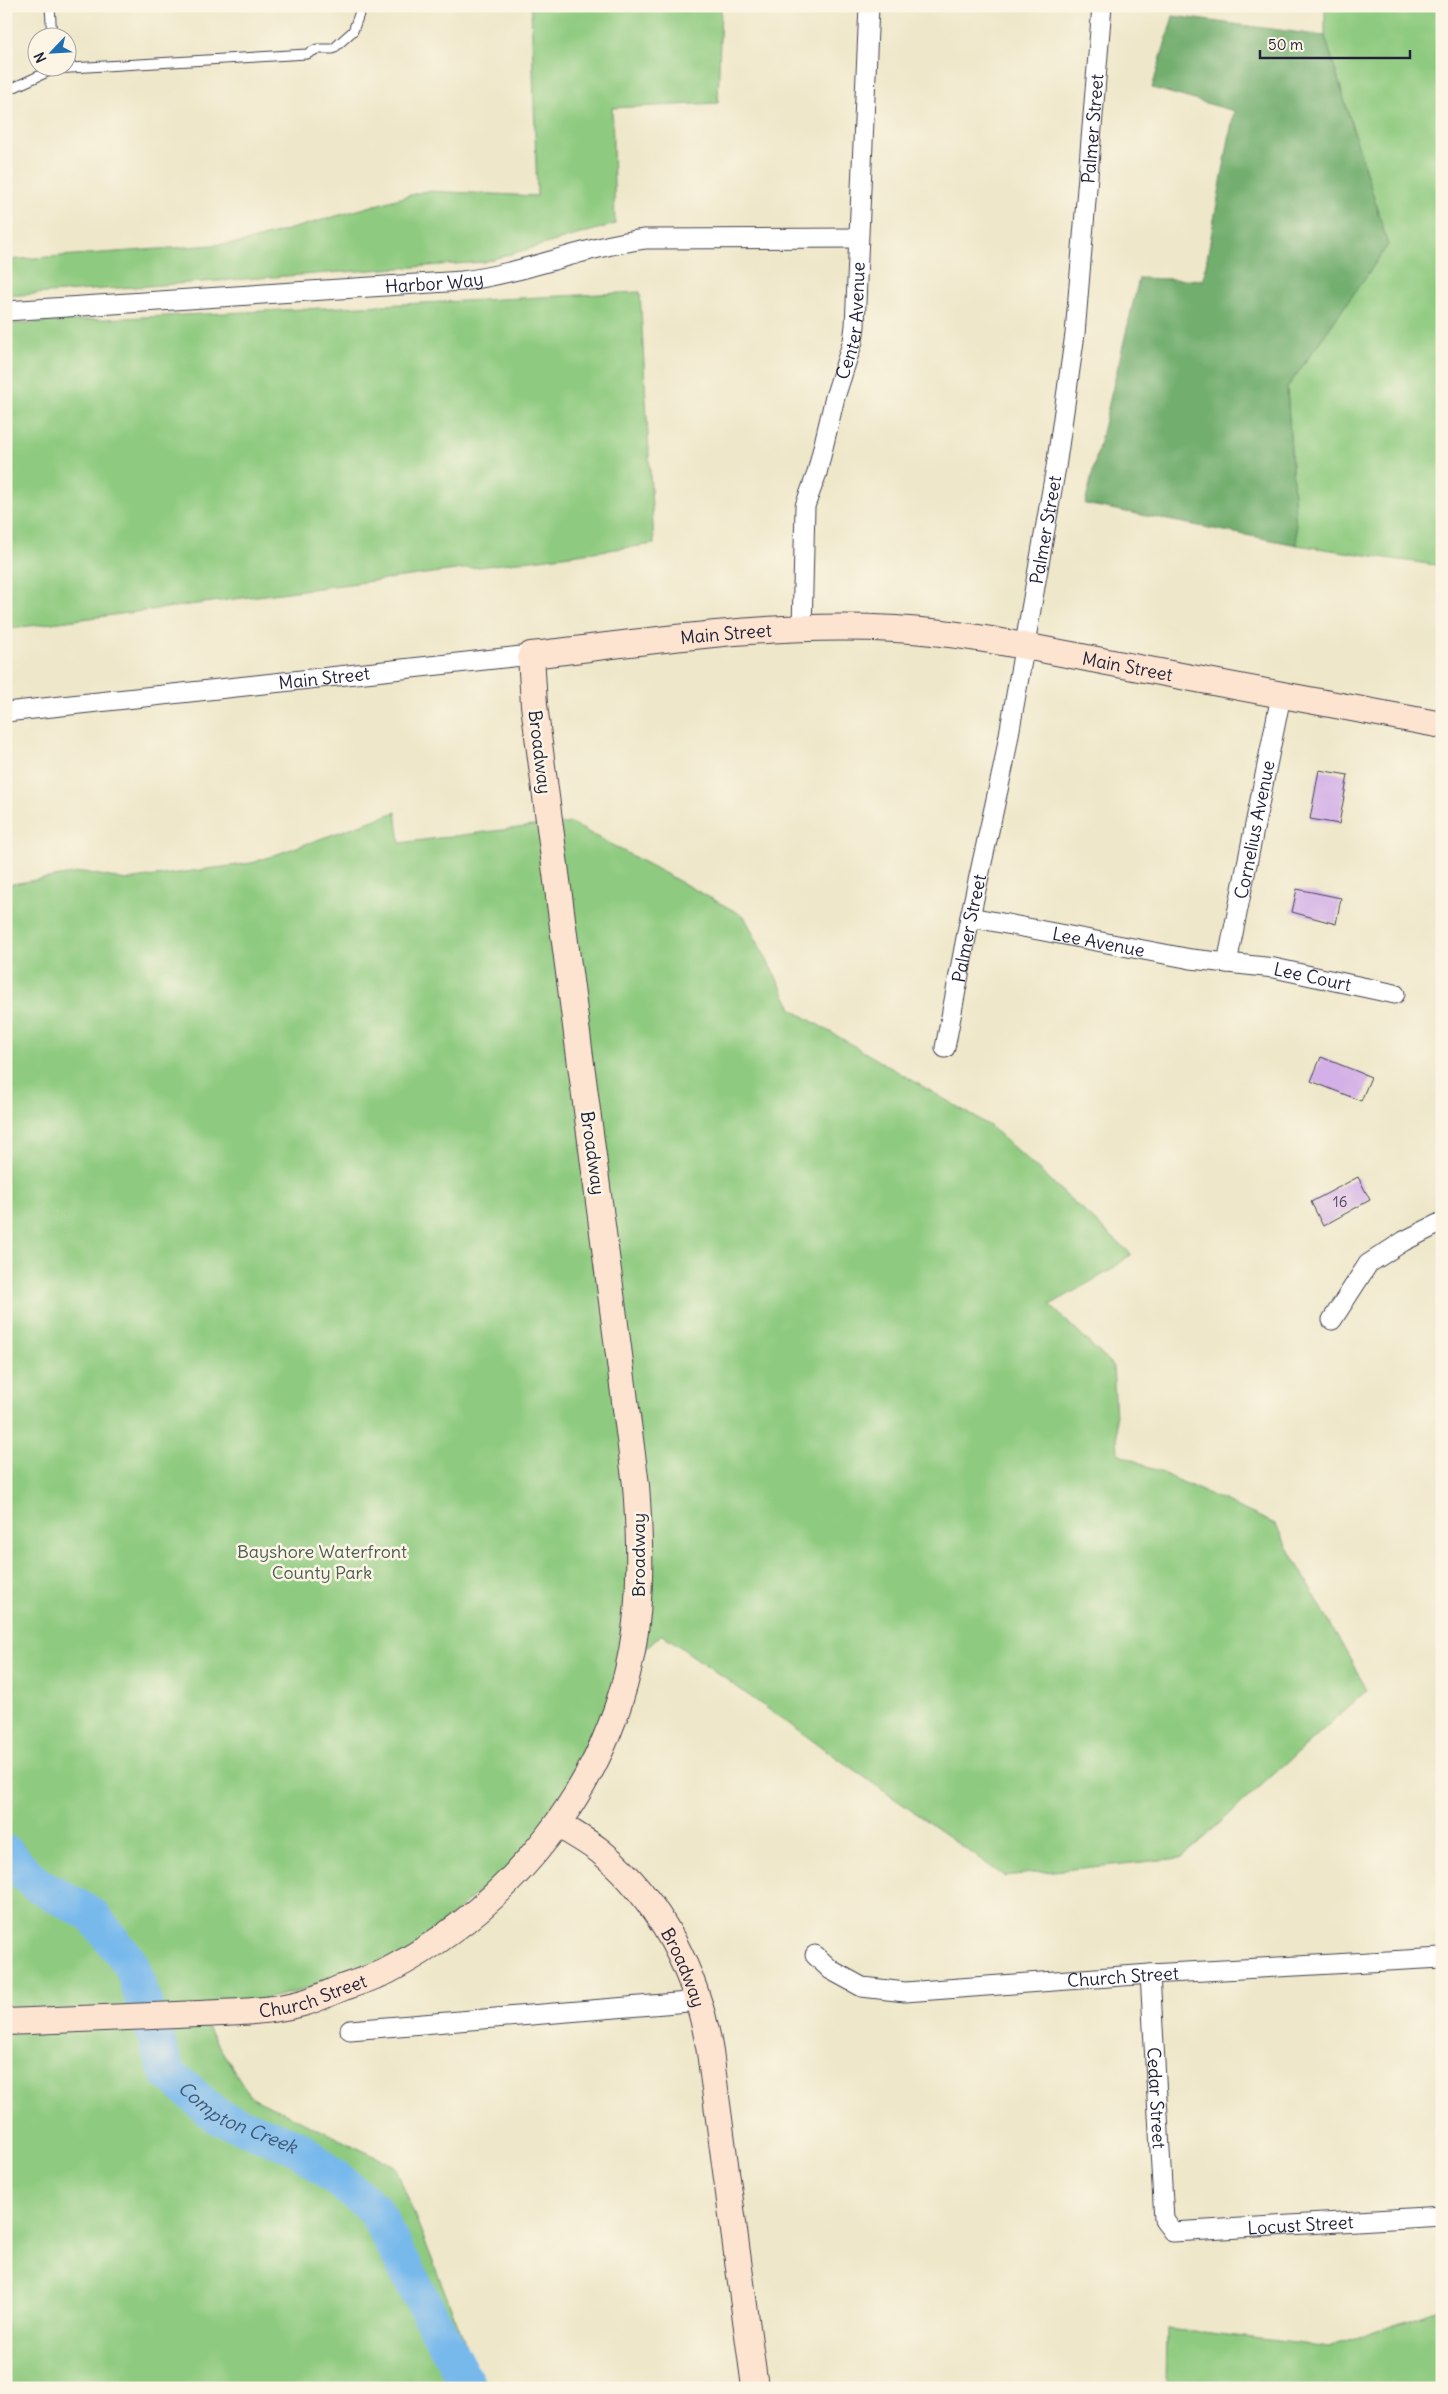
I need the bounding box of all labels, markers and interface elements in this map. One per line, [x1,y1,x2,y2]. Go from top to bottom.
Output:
north arrow [28,28,78,78]
scale bar [1260,28,1410,60]
text: 50 m [1268,35,1303,54]
text: N [30,49,50,66]
street label: Palmer Street [1076,73,1108,184]
street label: Center Avenue [830,261,869,382]
street label: Harbor Way [384,266,485,298]
street label: Palmer Street [1024,474,1066,586]
street label: Main Street [679,618,772,649]
street label: Main Street [1080,646,1175,686]
street label: Main Street [277,661,371,694]
street label: Broadway [523,709,557,795]
street label: Cornelius Avenue [1229,758,1279,901]
street label: Palmer Street [946,872,991,984]
street label: Lee Avenue [1051,921,1147,961]
street label: Lee Court [1272,957,1354,996]
street label: Broadway [576,1110,610,1196]
house number: 16 [1333,1192,1347,1211]
street label: Broadway [627,1513,650,1597]
park label: Bayshore Waterfront County Park [237,1540,407,1584]
street label: Broadway [656,1923,711,2010]
street label: Church Street [1066,1961,1179,1992]
street label: Church Street [258,1969,369,2022]
street label: Cedar Street [1143,2046,1171,2149]
water label: Compton Creek [173,2076,302,2159]
street label: Locust Street [1247,2210,1354,2239]

